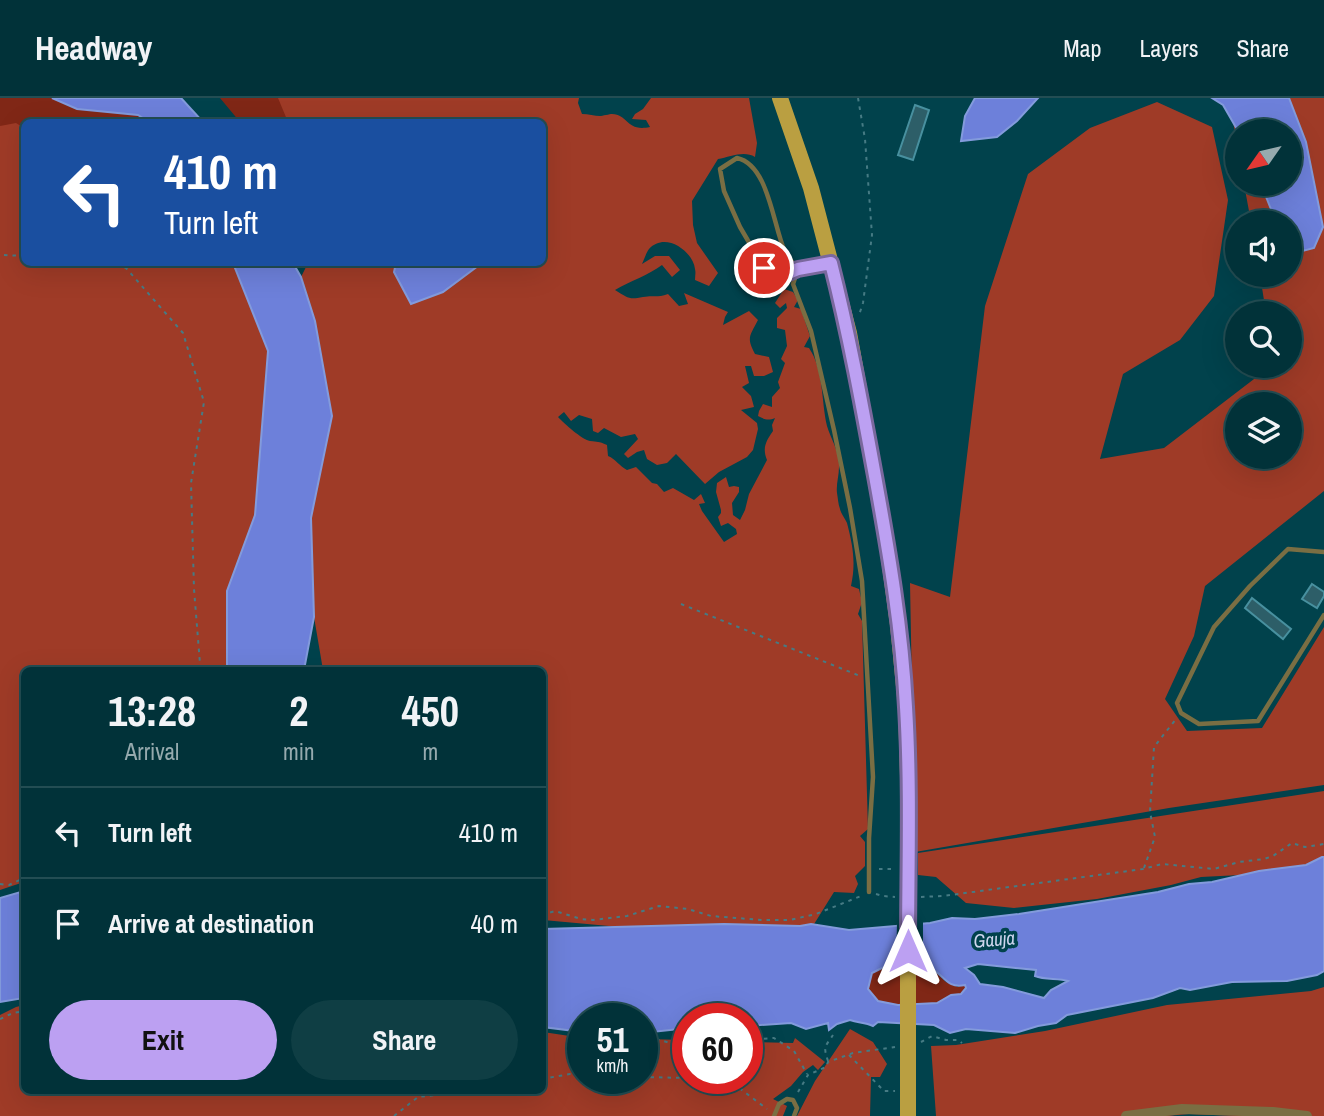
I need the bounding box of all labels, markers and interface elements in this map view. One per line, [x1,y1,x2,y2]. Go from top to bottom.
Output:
text: Headway [35,26,152,70]
text: Map [1063,32,1101,64]
text: Layers [1139,32,1198,64]
text: Share [1236,32,1289,64]
north arrow [1225,119,1302,196]
map controls [1225,119,1302,469]
text: 410 m [164,138,278,204]
icon: left [49,147,140,238]
text: Turn left [164,201,258,244]
button: sound [1225,210,1302,287]
pin [734,238,794,298]
icon: arrive [745,249,783,287]
button: search [1225,301,1302,378]
button: layers [1225,392,1302,469]
text: 13:28 [108,683,196,739]
text: 2 [289,683,308,739]
text: 450 [402,683,459,739]
text: Arrival [125,736,179,767]
text: min [283,736,315,767]
text: m [422,736,438,767]
icon: left [49,814,87,852]
text: Turn left [108,815,192,850]
text: 410 m [459,815,518,850]
icon: arrive [49,905,87,943]
text: Arrive at destination [108,906,314,941]
text: 40 m [471,906,518,941]
position arrow [871,914,945,988]
water label: Gauja [972,924,1016,954]
button: Exit [49,1000,277,1080]
button: Share [291,1000,518,1080]
speed limit sign: 60 [672,1003,763,1094]
text: 51 [597,1016,628,1063]
text: km/h [597,1053,629,1078]

